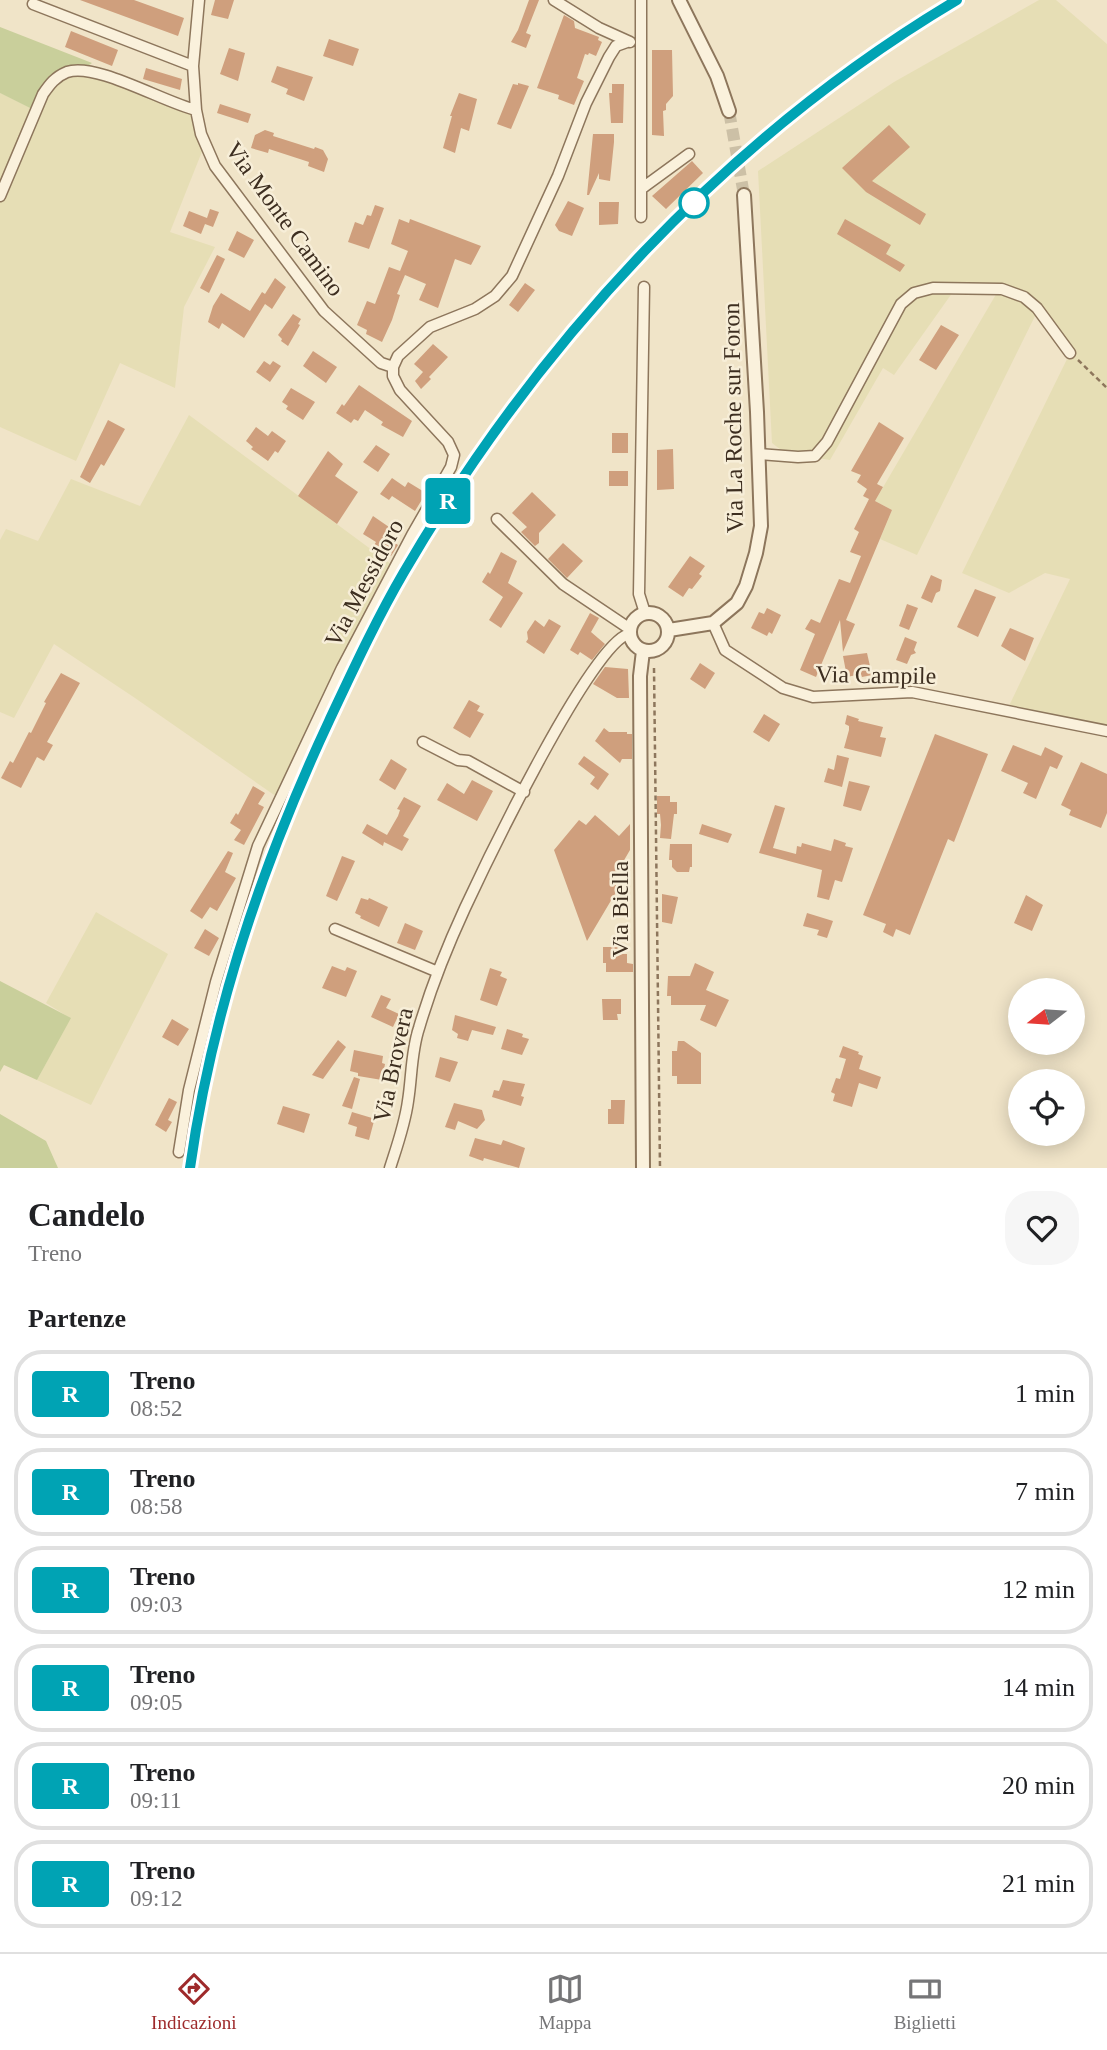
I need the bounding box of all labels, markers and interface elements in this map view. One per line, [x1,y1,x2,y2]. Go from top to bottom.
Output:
street label: Via Monte Camino [220,137,350,301]
unlabelled marker [679,188,709,218]
street label: Via La Roche sur Foron [718,303,748,533]
line badge: R [425,478,471,524]
text: R [439,488,457,514]
street label: Via Messidoro [320,515,408,651]
street label: Via Campile [816,661,936,689]
street label: Via Biella [607,860,633,957]
north arrow [1008,978,1085,1055]
map controls [1008,978,1085,1146]
street label: Via Brovera [368,1005,418,1125]
button: locate [1008,1069,1085,1146]
button: heart [1005,1191,1079,1265]
text: Candelo [28,1197,145,1233]
text: Treno [28,1241,82,1266]
text: Partenze [28,1304,126,1333]
text: Treno [130,1366,195,1395]
text: 1 min [1015,1379,1075,1408]
text: R [62,1381,79,1407]
text: 08:52 [130,1396,182,1421]
text: Treno [130,1464,195,1493]
text: 7 min [1015,1477,1075,1506]
text: R [62,1479,79,1505]
text: 08:58 [130,1494,182,1519]
text: Treno [130,1562,195,1591]
text: 12 min [1002,1575,1075,1604]
text: R [62,1577,79,1603]
text: 09:03 [130,1592,182,1617]
text: Treno [130,1660,195,1689]
text: 14 min [1002,1673,1075,1702]
text: R [62,1675,79,1701]
text: 09:05 [130,1690,182,1715]
text: Treno [130,1758,195,1787]
text: 20 min [1002,1771,1075,1800]
text: R [62,1773,79,1799]
text: 09:11 [130,1788,182,1813]
text: Treno [130,1856,195,1885]
text: 21 min [1002,1869,1075,1898]
text: R [62,1871,79,1897]
text: 09:12 [130,1886,182,1911]
tab: Indicazioni [151,1970,237,2034]
tab: Mappa [539,1970,591,2034]
tab: Biglietti [894,1970,956,2034]

